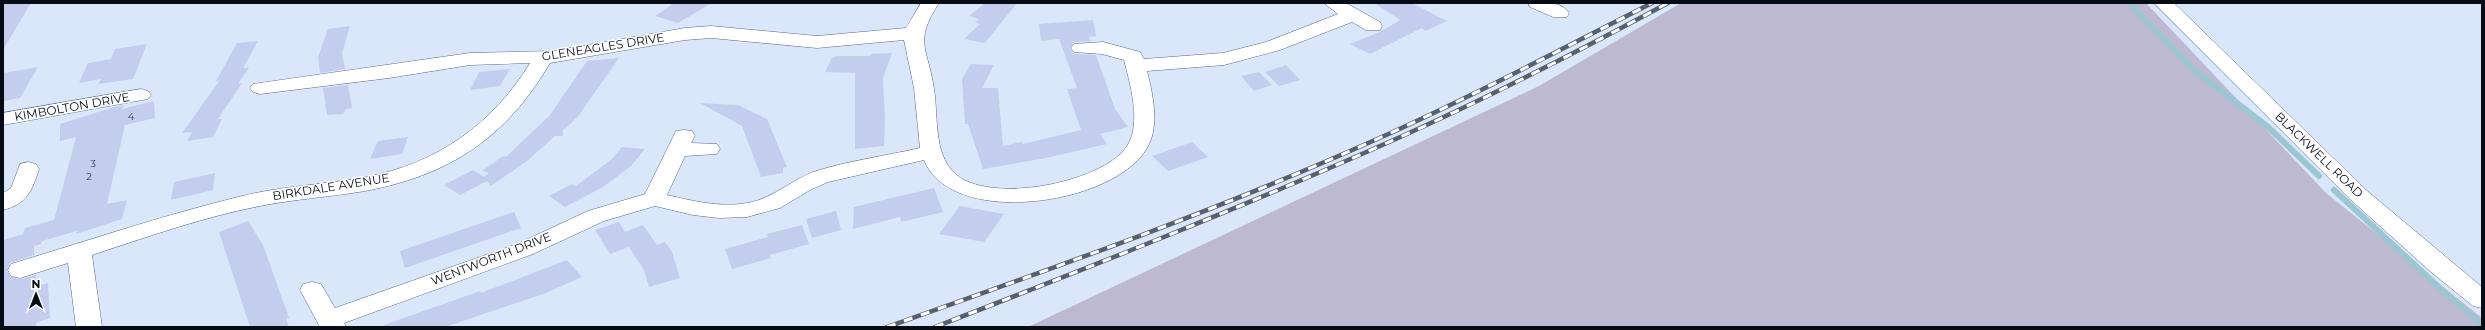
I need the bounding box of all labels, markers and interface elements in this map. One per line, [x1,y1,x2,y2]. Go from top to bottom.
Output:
street label: GLENEAGLES DRIVE [541,29,665,64]
street label: KIMBOLTON DRIVE [13,89,131,124]
street label: BLACKWELL ROAD [2272,109,2367,201]
house number: 4 [128,110,135,123]
house number: 3 [90,157,96,170]
house number: 2 [86,170,92,183]
street label: BIRKDALE AVENUE [271,170,390,203]
street label: WENTWORTH DRIVE [429,229,553,288]
north arrow [16,274,56,314]
text: N [32,277,40,291]

